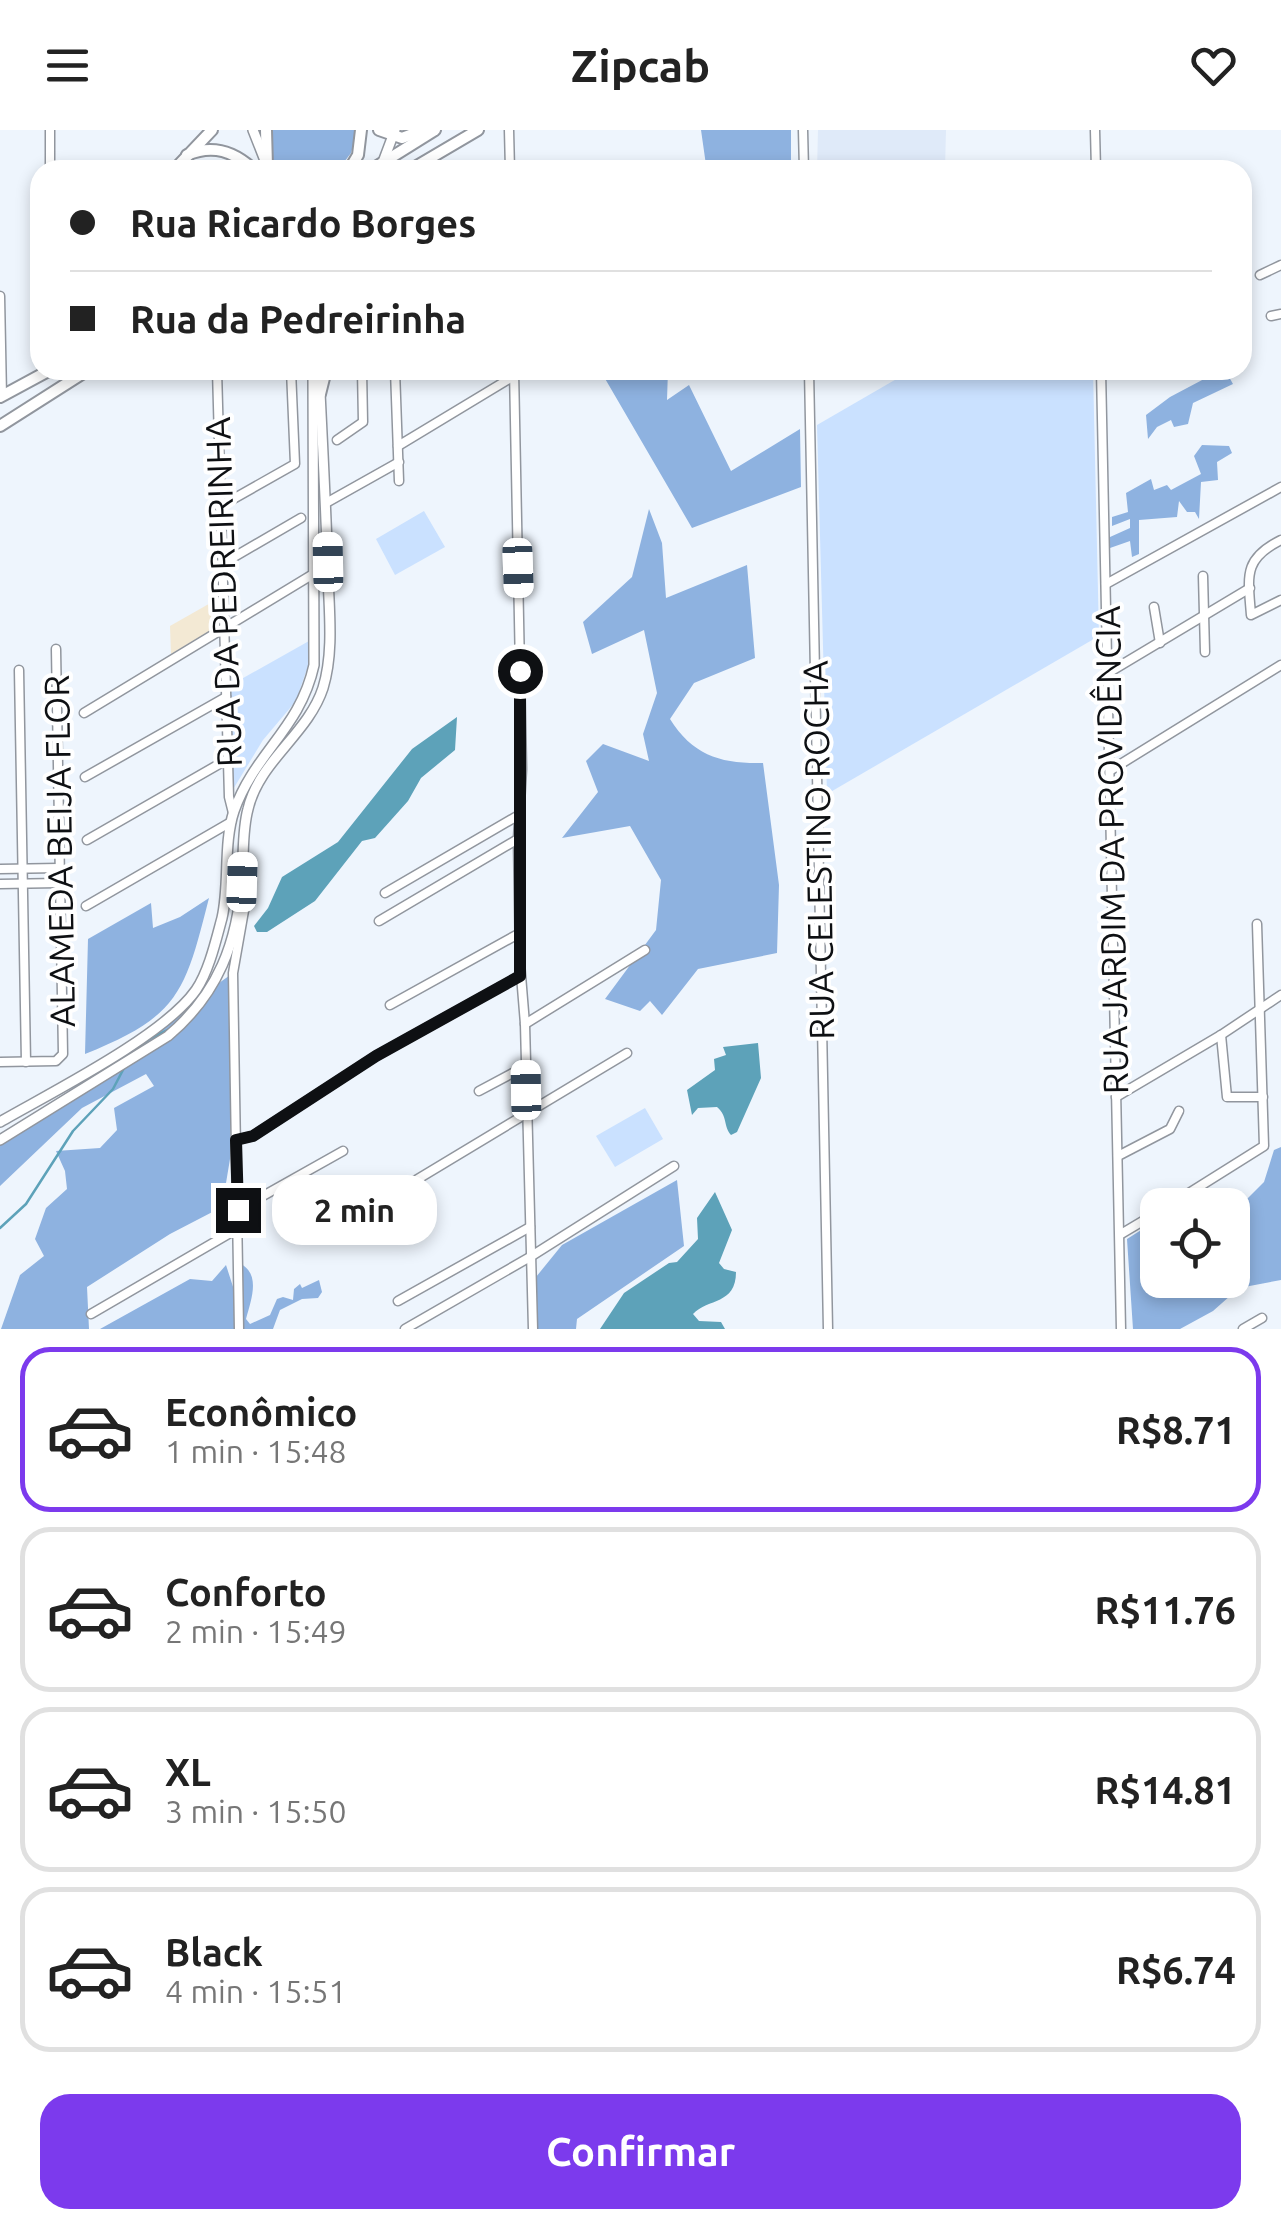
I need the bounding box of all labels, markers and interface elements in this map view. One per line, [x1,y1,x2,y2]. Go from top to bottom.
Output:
icon: menu [40,38,95,93]
icon: heart [1186,38,1241,93]
text: Zipcab [571,40,710,91]
text: Rua Ricardo Borges [130,202,476,244]
text: Rua da Pedreirinha [130,298,466,340]
street label: RUA DA PEDREIRINHA [197,416,249,768]
car [312,532,344,592]
car [502,537,534,599]
street label: RUA JARDIM DA PROVIDÊNCIA [1086,605,1135,1095]
route start [498,649,543,694]
street label: RUA CELESTINO ROCHA [795,660,841,1040]
street label: ALAMEDA BEIJA FLOR [36,675,82,1027]
car [226,851,258,913]
car [510,1060,542,1120]
callout: 2 min [273,1175,438,1245]
route end [216,1188,261,1233]
map controls [1140,1188,1250,1298]
button: locate [1140,1188,1250,1298]
text: 2 min [314,1192,395,1228]
icon: car [45,1385,135,1475]
text: Econômico [165,1391,357,1433]
text: R$8.71 [1116,1409,1236,1451]
text: 1 min · 15:48 [165,1433,347,1469]
icon: car [45,1565,135,1655]
text: Conforto [165,1571,327,1613]
text: R$11.76 [1095,1589,1236,1631]
text: 2 min · 15:49 [165,1613,347,1649]
icon: car [45,1745,135,1835]
text: XL [165,1751,211,1793]
text: R$14.81 [1095,1769,1236,1811]
text: 3 min · 15:50 [165,1793,347,1829]
icon: car [45,1925,135,2015]
text: Black [165,1931,263,1973]
text: R$6.74 [1116,1949,1236,1991]
text: 4 min · 15:51 [165,1973,347,2009]
button: Confirmar [40,2094,1241,2209]

